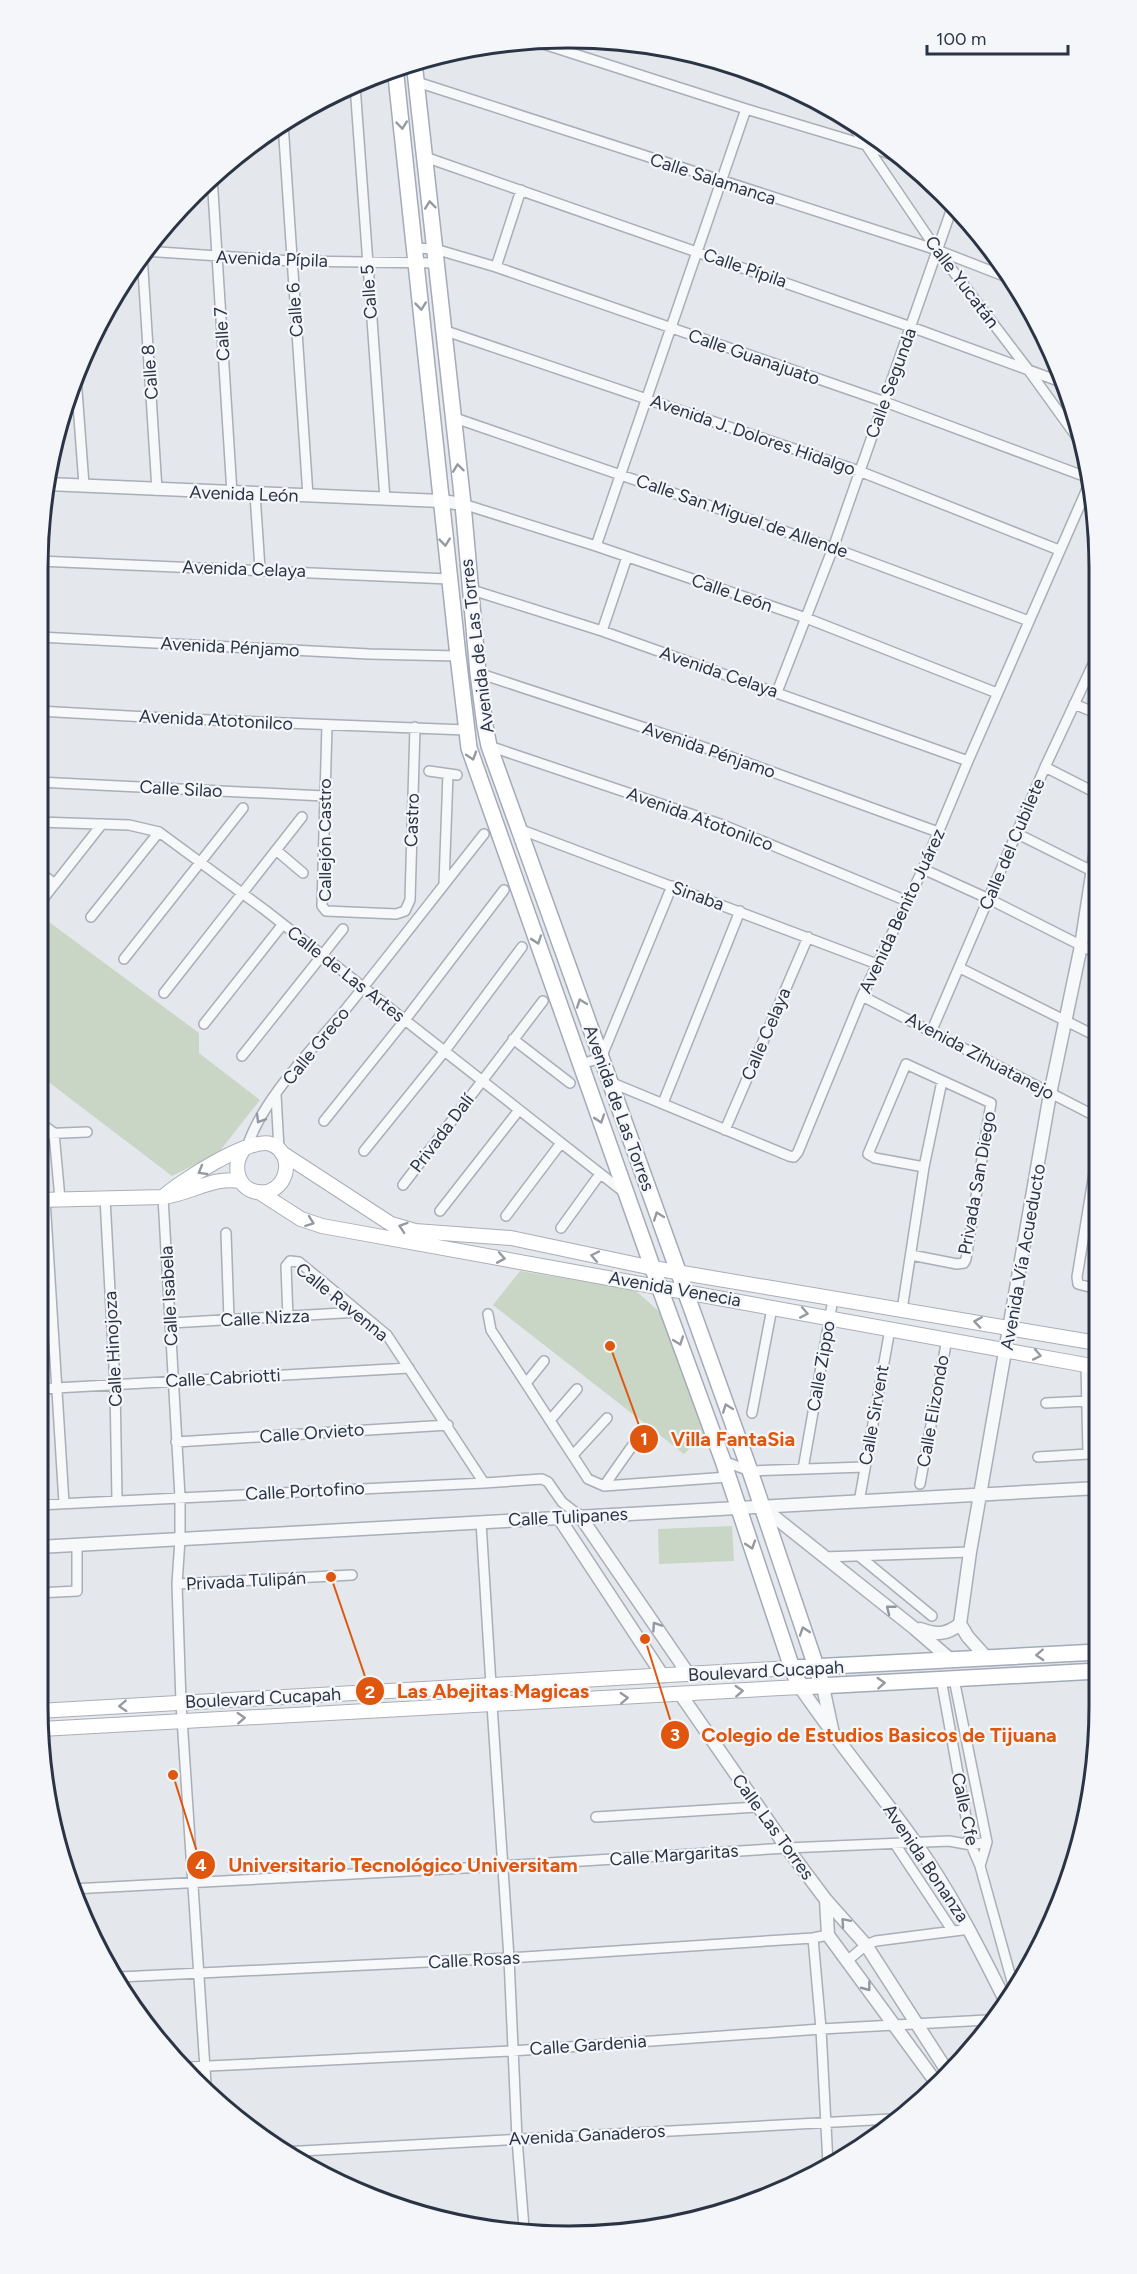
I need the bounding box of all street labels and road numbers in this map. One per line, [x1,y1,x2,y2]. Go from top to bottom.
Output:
street label: Calle Salamanca [647,148,779,210]
street label: Calle Yucatán [920,232,1004,332]
street label: Calle Pípila [700,243,790,293]
street label: Avenida Pípila [216,246,328,272]
street label: Calle 5 [356,264,382,320]
street label: Calle 6 [282,282,308,338]
street label: Calle 7 [210,306,234,362]
street label: Calle Guanajuato [685,324,823,390]
street label: Calle Segunda [861,325,921,441]
street label: Calle 8 [137,344,163,400]
street label: Avenida J. Dolores Hidalgo [648,390,858,480]
street label: Calle San Miguel de Allende [633,469,851,563]
street label: Avenida León [189,481,299,507]
street label: Avenida Celaya [182,556,306,582]
street label: Avenida de Las Torres [455,558,499,734]
street label: Calle León [689,569,775,617]
street label: Avenida Pénjamo [160,632,300,662]
street label: Avenida Celaya [657,641,781,703]
street label: Avenida Atotonilco [138,705,294,735]
street label: Avenida Pénjamo [640,717,778,783]
street label: Calle del Cubilete [974,775,1050,913]
street label: Calle Silao [139,776,223,802]
street label: Callejón Castro [314,778,336,902]
street label: Avenida Atotonilco [624,782,776,856]
street label: Castro [400,793,424,847]
street label: Avenida Benito Juárez [854,825,950,997]
street label: Sinaba [669,876,727,916]
street label: Calle de Las Artes [283,921,409,1027]
street label: Calle Celaya [737,984,795,1084]
street label: Calle Greco [278,1003,354,1089]
street label: Avenida Zihuatanejo [902,1007,1058,1105]
street label: Avenida de Las Torres [579,1022,659,1194]
street label: Privada Dalí [405,1089,479,1177]
street label: Privada San Diego [954,1110,1000,1256]
street label: Avenida Vía Acueducto [996,1162,1050,1352]
street label: Calle Isabela [155,1245,183,1347]
street label: Calle Ravenna [291,1258,393,1346]
street label: Avenida Venecia [607,1267,743,1311]
street label: Calle Hinojoza [99,1291,127,1407]
street label: Calle Nizza [220,1305,310,1331]
street label: Calle Zippo [802,1319,840,1413]
street label: Calle Elizondo [912,1353,954,1469]
street label: Calle Sirvent [854,1363,894,1467]
street label: Calle Cabriotti [165,1364,281,1392]
street label: Calle Orvieto [259,1418,365,1448]
street label: Calle Portofino [245,1477,365,1505]
street label: Calle Tulipanes [508,1503,628,1531]
street label: Privada Tulipán [185,1567,307,1595]
street label: Boulevard Cucapah [687,1656,845,1686]
street label: Boulevard Cucapah [184,1683,342,1713]
street label: Calle Las Torres [727,1770,819,1884]
street label: Calle Cfe [947,1771,983,1848]
street label: Avenida Bonanza [878,1800,974,1926]
street label: Calle Margaritas [609,1840,739,1870]
street label: Calle Rosas [427,1947,521,1973]
street label: Calle Gardenia [529,2030,647,2060]
street label: Avenida Ganaderos [508,2120,666,2150]

